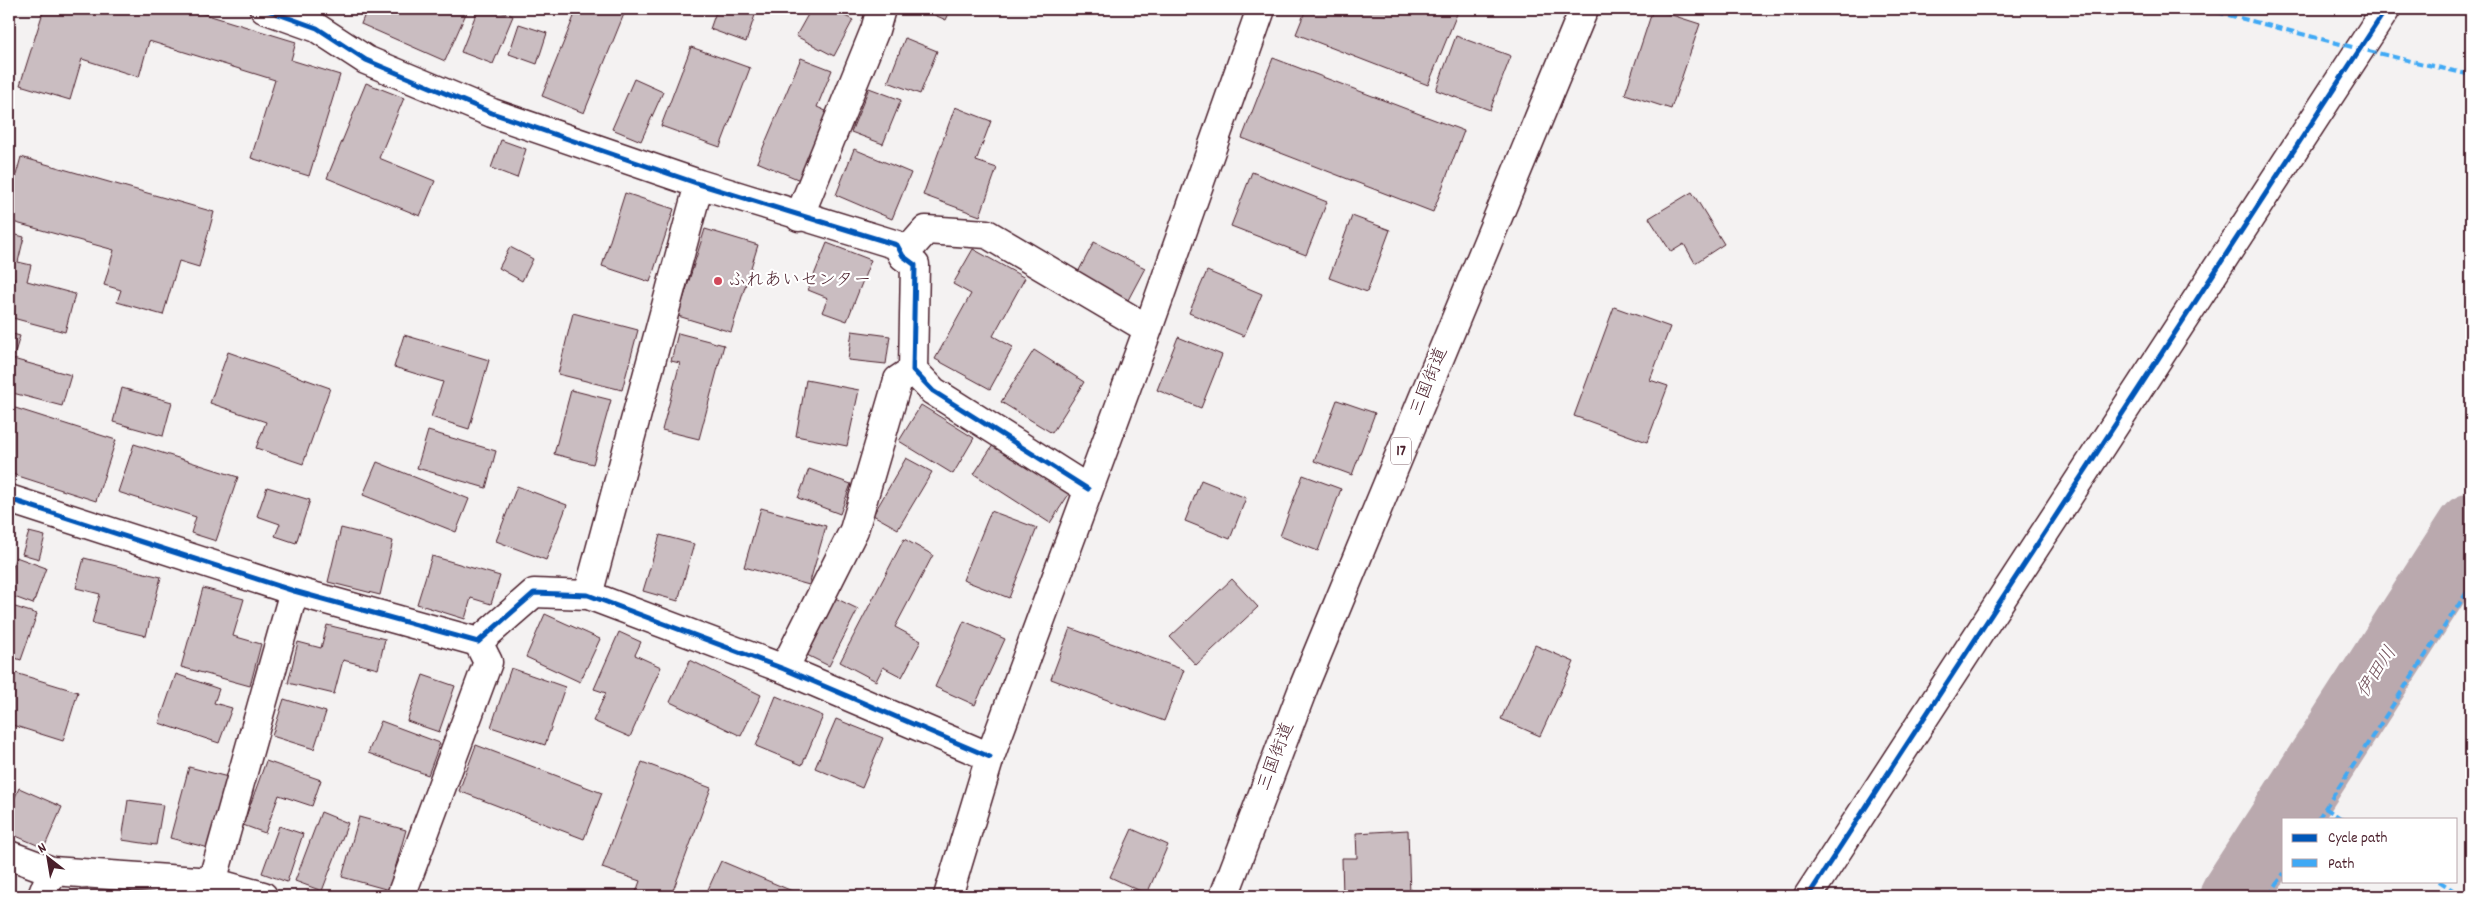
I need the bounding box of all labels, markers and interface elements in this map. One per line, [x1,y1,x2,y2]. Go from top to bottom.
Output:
place label: ふれあいセンター [728,269,871,294]
marker: ふれあいセンター [712,275,724,287]
street label: 三国街道 [1405,344,1455,420]
road number: 17 [1391,438,1411,464]
water label: 伊田川 [2351,642,2405,704]
street label: 三国街道 [1252,719,1302,795]
legend [2282,818,2458,882]
text: Cycle path [2328,828,2388,850]
north arrow [22,832,72,882]
text: N [34,838,51,859]
text: Path [2328,854,2354,876]

